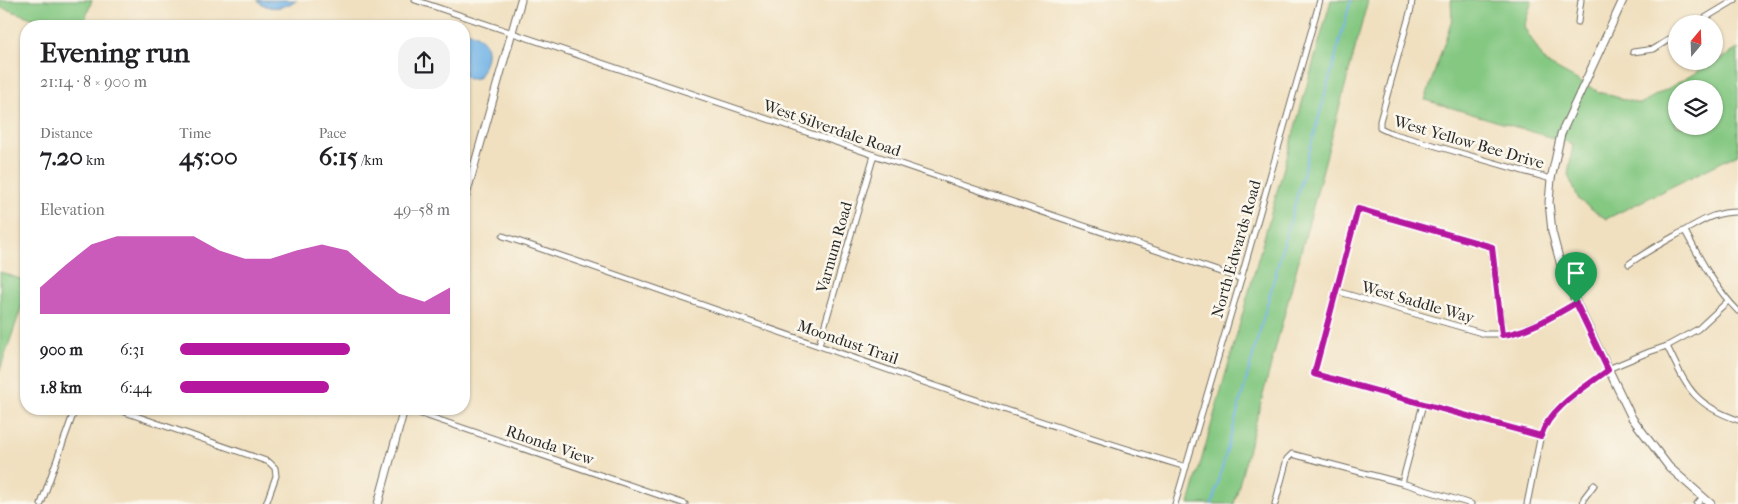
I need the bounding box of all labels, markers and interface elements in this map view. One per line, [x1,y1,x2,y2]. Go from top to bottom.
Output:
north arrow [1668,15,1722,70]
map controls [1668,15,1723,135]
text: Evening run [40,36,190,69]
button: share [398,37,450,89]
text: 21:14 · 8 × 900 m [40,72,147,91]
button: layers [1668,80,1723,135]
street label: West Silverdale Road [760,95,904,161]
street label: West Yellow Bee Drive [1391,111,1546,173]
text: Distance [40,125,93,142]
text: Time [179,125,211,142]
text: Pace [319,125,347,142]
text: 7.20 [40,142,83,171]
text: 45:00 [179,142,238,171]
text: 6:15 [319,142,358,171]
text: km [83,152,105,169]
text: /km [358,152,383,169]
street label: North Edwards Road [1207,178,1265,320]
street label: Varnum Road [812,199,856,296]
text: Elevation [40,200,105,219]
text: 49–58 m [394,200,450,219]
pin [1555,252,1597,303]
icon: arrive [1562,259,1590,287]
street label: West Saddle Way [1358,277,1477,327]
street label: Moondust Trail [795,316,902,368]
text: 900 m [40,340,83,359]
text: 6:31 [120,340,145,359]
text: 1.8 km [40,378,82,397]
text: 6:44 [120,378,152,397]
street label: Rhonda View [503,421,598,469]

